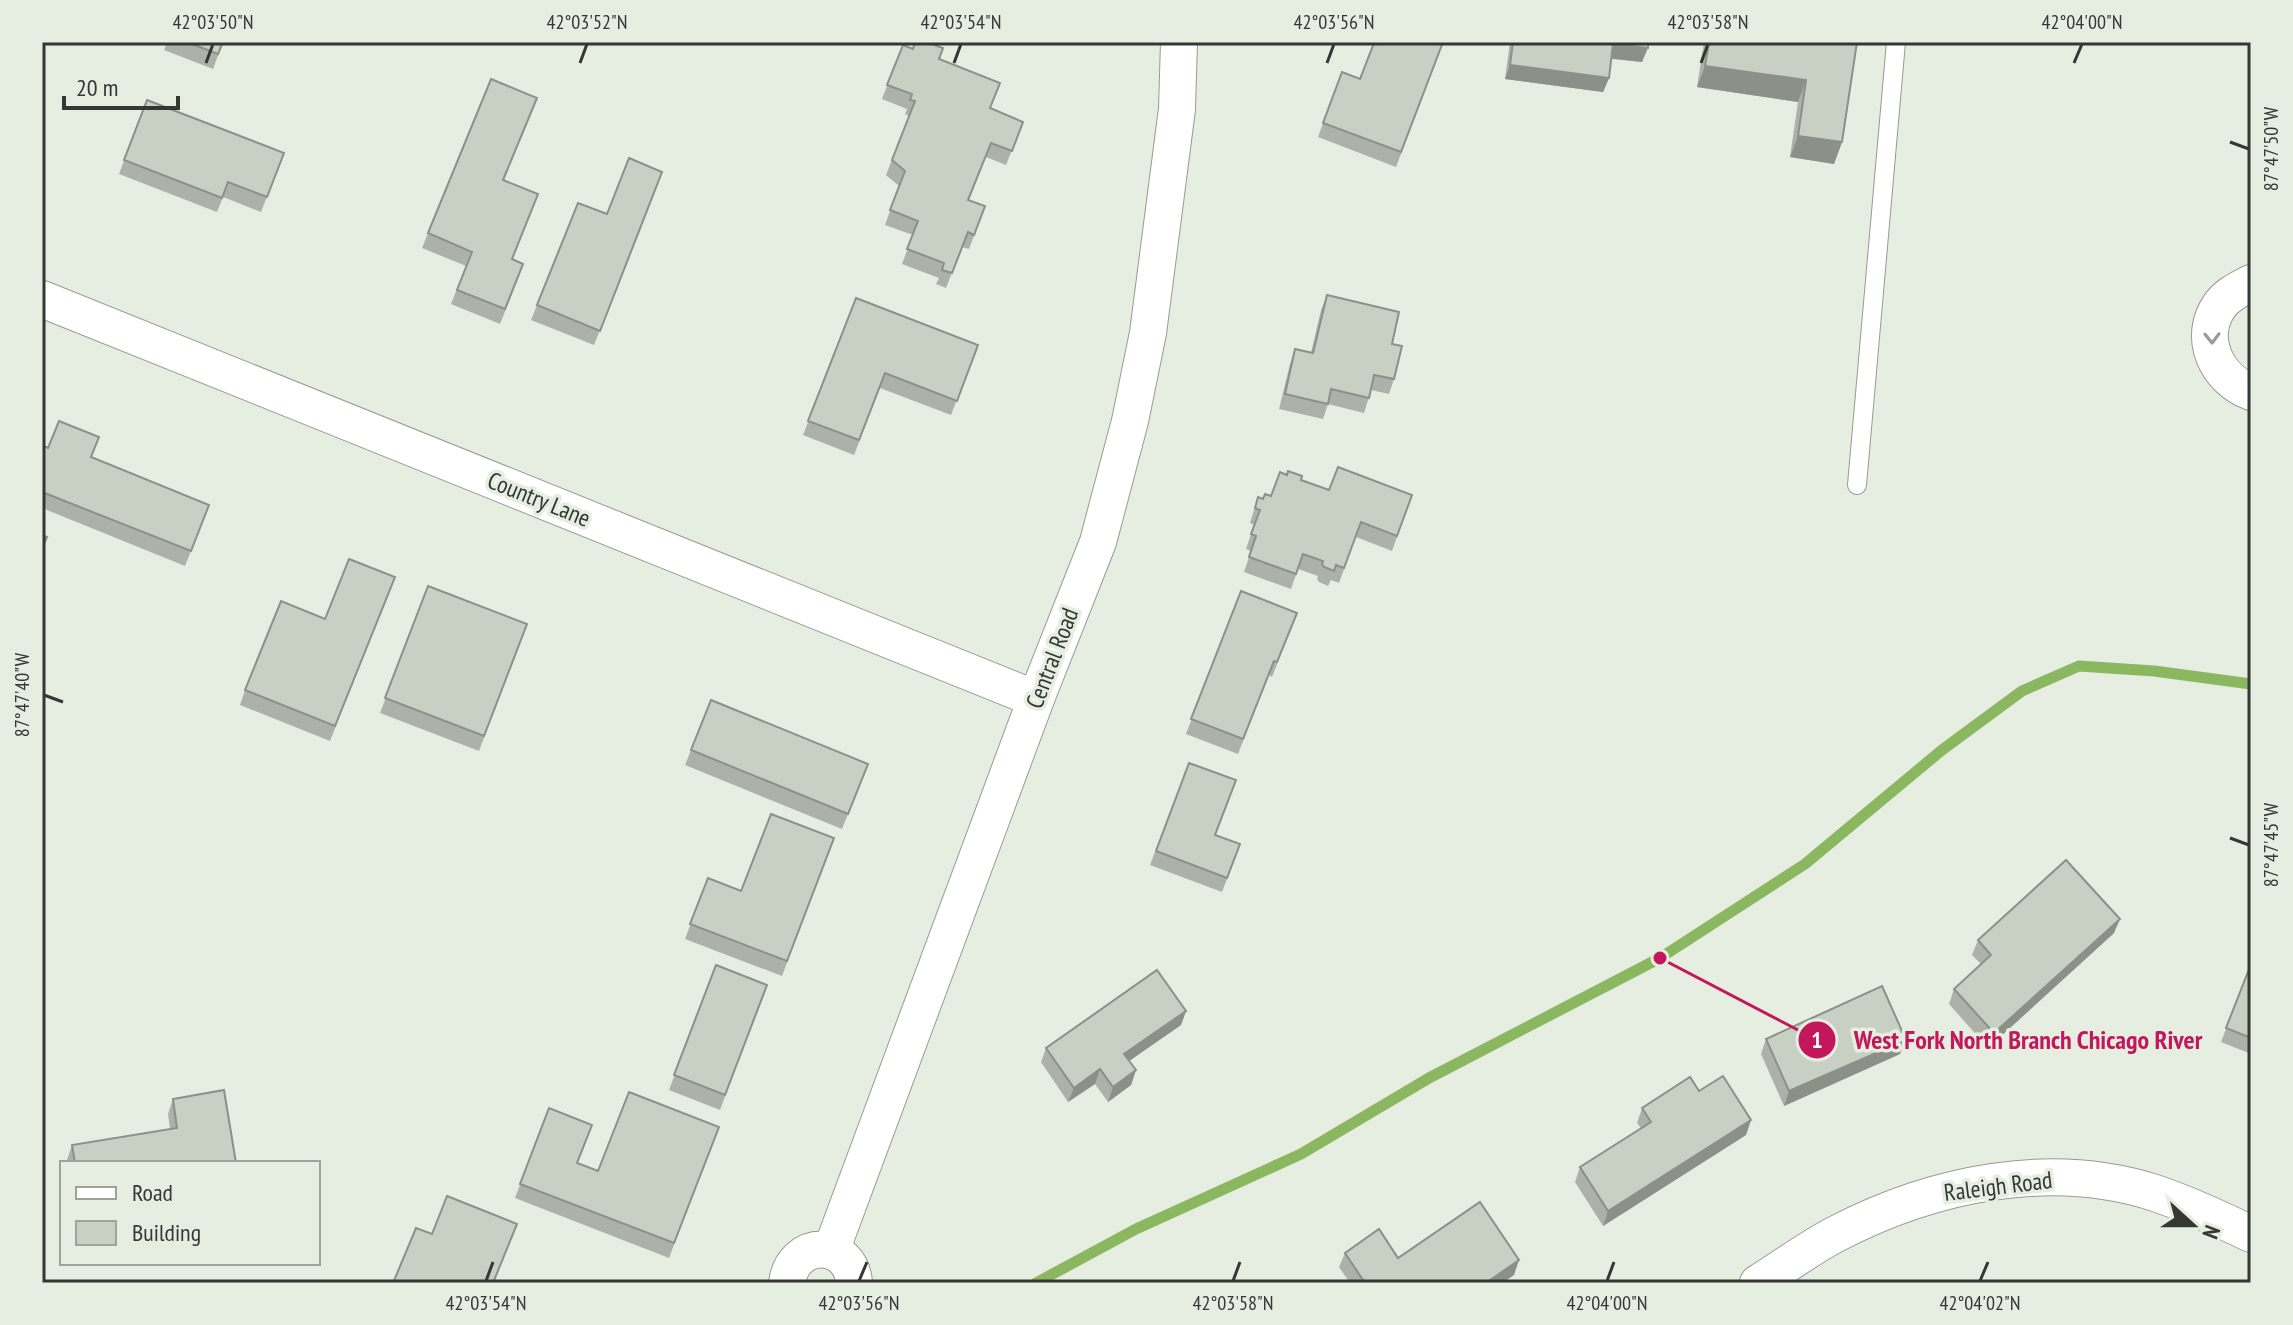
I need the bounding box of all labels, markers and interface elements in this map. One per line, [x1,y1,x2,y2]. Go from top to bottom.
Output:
text: 42°03'50"N [173,9,253,35]
text: 42°03'52"N [547,9,627,35]
text: 42°03'54"N [921,9,1001,35]
text: 42°03'56"N [1294,9,1374,35]
text: 42°03'58"N [1668,9,1748,35]
text: 42°04'00"N [2042,9,2122,35]
scale bar [64,60,178,110]
text: 20 m [76,72,118,103]
text: 87°47'50"W [2258,106,2284,191]
one-way arrow [2204,332,2221,344]
street label: Country Lane [483,464,595,534]
street label: Central Road [1019,603,1085,713]
text: 87°47'40"W [9,652,35,737]
text: 87°47'45"W [2258,802,2284,887]
callout: West Fork North Branch Chicago River [1797,1015,2219,1065]
text: West Fork North Branch Chicago River [1853,1023,2203,1056]
text: 1 [1811,1024,1823,1055]
legend [60,1161,320,1265]
street label: Raleigh Road [1942,1164,2054,1208]
text: Road [132,1177,173,1208]
north arrow [2153,1185,2233,1265]
text: Building [132,1217,201,1248]
text: N [2196,1222,2227,1243]
text: 42°03'54"N [446,1290,526,1316]
text: 42°03'56"N [819,1290,899,1316]
text: 42°03'58"N [1193,1290,1273,1316]
text: 42°04'00"N [1567,1290,1647,1316]
text: 42°04'02"N [1940,1290,2020,1316]

